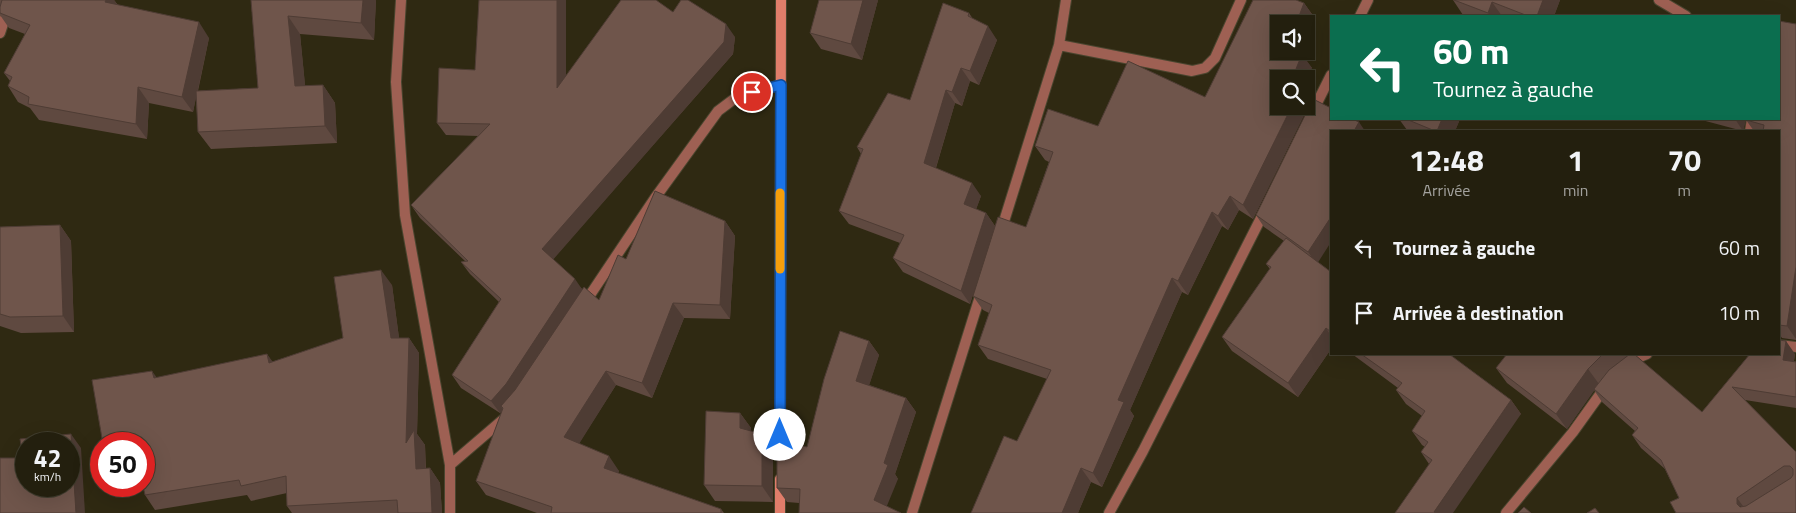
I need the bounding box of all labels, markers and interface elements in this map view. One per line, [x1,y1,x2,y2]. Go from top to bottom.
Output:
map controls [1270,15,1315,115]
button: sound [1270,15,1315,60]
text: 60 m [1433,24,1509,78]
icon: left [1350,35,1415,100]
button: search [1270,70,1315,115]
pin [731,71,773,113]
text: Tournez à gauche [1433,72,1594,106]
icon: arrive [738,78,766,106]
text: 12:48 [1409,137,1484,183]
text: 1 [1567,137,1584,183]
text: 70 [1667,137,1701,183]
text: Arrivée [1423,178,1470,202]
text: min [1563,178,1588,202]
text: m [1677,178,1691,202]
text: Tournez à gauche [1393,233,1535,262]
text: 60 m [1719,233,1760,262]
icon: left [1350,234,1378,262]
text: Arrivée à destination [1393,298,1564,327]
text: 10 m [1719,298,1760,327]
icon: arrive [1350,299,1378,327]
position arrow [753,408,805,460]
speed limit sign: 50 [90,432,155,497]
text: 42 [33,439,62,477]
text: km/h [34,467,61,486]

